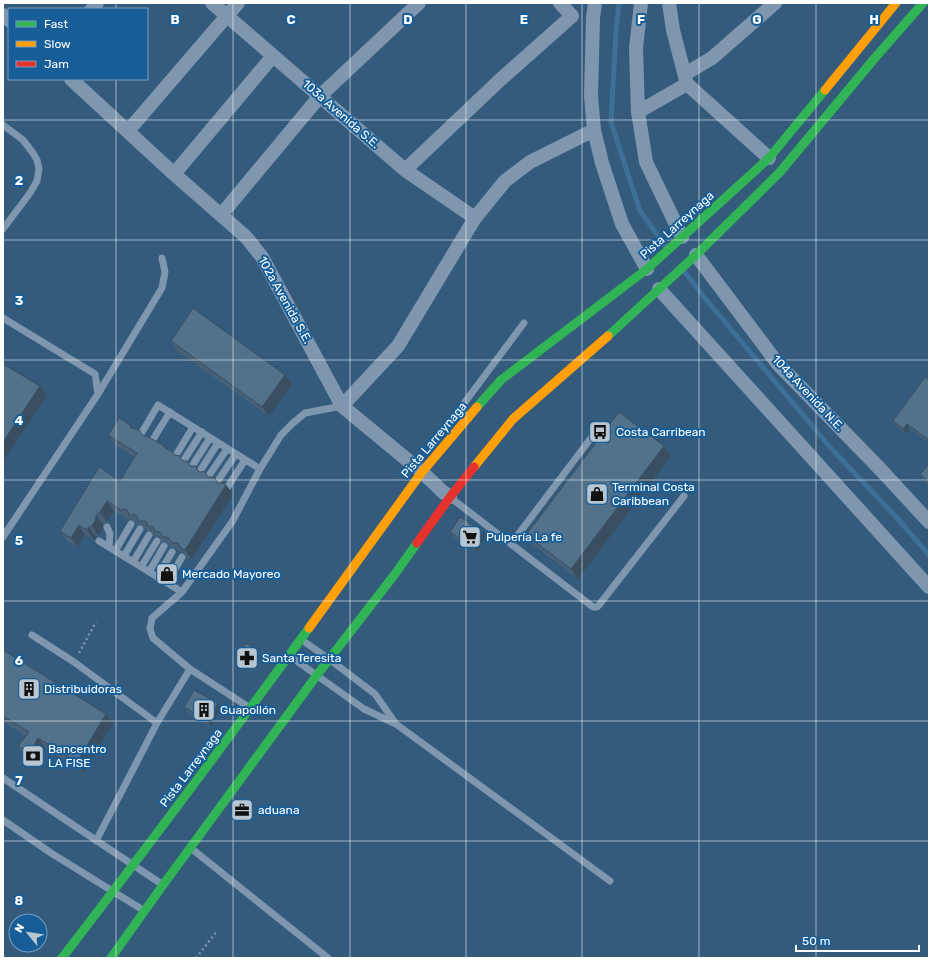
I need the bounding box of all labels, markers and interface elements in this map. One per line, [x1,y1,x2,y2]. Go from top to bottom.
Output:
legend [8,8,148,80]
text: B [170,12,180,27]
text: C [286,12,296,27]
text: D [403,12,413,27]
text: E [520,12,528,27]
text: F [637,12,645,27]
text: G [752,12,762,27]
text: H [869,12,879,27]
text: Fast [44,17,68,31]
text: Slow [44,37,71,51]
text: Jam [44,57,69,71]
street label: 103a Avenida S.E. [300,77,382,151]
text: 2 [15,173,23,188]
street label: Pista Larreynaga [637,188,717,262]
street label: 102a Avenida S.E. [255,254,315,346]
text: 3 [15,293,24,308]
street label: 104a Avenida N.E. [769,352,847,434]
street label: Pista Larreynaga [398,399,470,481]
text: 4 [15,413,24,428]
bus stop icon: Costa Carribean [587,419,613,445]
place label: Costa Carribean [616,425,706,439]
place label: Terminal Costa Caribbean [612,480,695,508]
shop icon: Terminal Costa Caribbean [584,481,610,507]
supermarket icon: Pulpería La fe [457,524,483,550]
place label: Pulpería La fe [486,530,562,544]
text: 5 [15,533,23,548]
shop icon: Mercado Mayoreo [154,561,180,587]
place label: Mercado Mayoreo [182,567,280,581]
pharmacy icon: Santa Teresita [234,645,260,671]
place label: Santa Teresita [262,651,341,665]
text: 6 [15,653,24,668]
building icon: Distribuidoras [16,676,42,702]
place label: Distribuidoras [44,682,122,696]
building icon: Guapollón [191,697,217,723]
place label: Guapollón [220,703,276,717]
street label: Pista Larreynaga [157,726,225,810]
place label: Bancentro LA FISE [48,742,107,770]
bank icon: Bancentro LA FISE [20,743,46,769]
text: 7 [15,773,23,788]
office icon: aduana [229,797,255,823]
place label: aduana [258,803,300,817]
text: 8 [15,893,24,908]
north arrow [8,913,48,953]
text: N [12,922,27,935]
scale bar [796,927,919,953]
text: 50 m [802,934,830,948]

